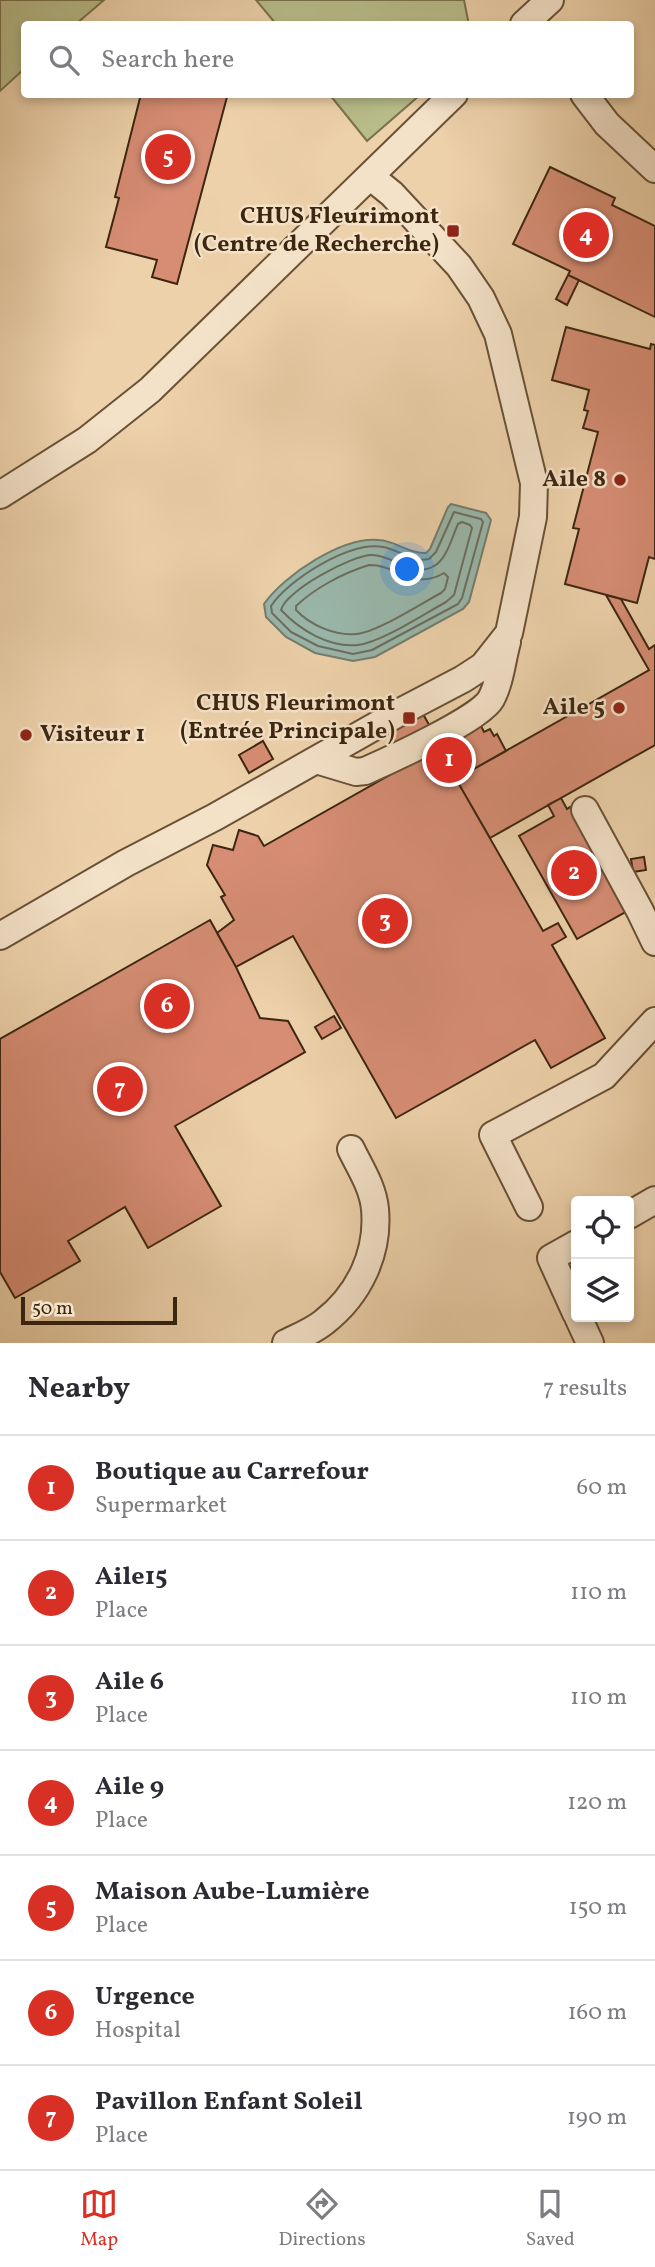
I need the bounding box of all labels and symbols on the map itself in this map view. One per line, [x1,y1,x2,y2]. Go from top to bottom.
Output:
pin: 5 [145,131,191,183]
place label: CHUS Fleurimont (Centre de Recherche) [194,200,439,262]
pin: 4 [563,209,609,261]
marker: CHUS Fleurimont (Centre de Recherche) [445,223,461,239]
place label: Aile 8 [542,463,606,497]
marker: Aile 8 [612,472,628,488]
your location [390,552,424,586]
place label: CHUS Fleurimont (Entrée Principale) [180,687,395,749]
place label: Aile 5 [543,691,605,725]
marker: Aile 5 [611,700,627,716]
marker: CHUS Fleurimont (Entrée Principale) [401,710,417,726]
place label: Visiteur 1 [40,718,145,752]
marker: Visiteur 1 [18,727,34,743]
pin: 1 [426,734,472,786]
pin: 2 [551,847,597,899]
pin: 3 [362,895,408,947]
pin: 6 [144,980,190,1032]
pin: 7 [97,1063,143,1115]
scale bar [21,1294,177,1326]

